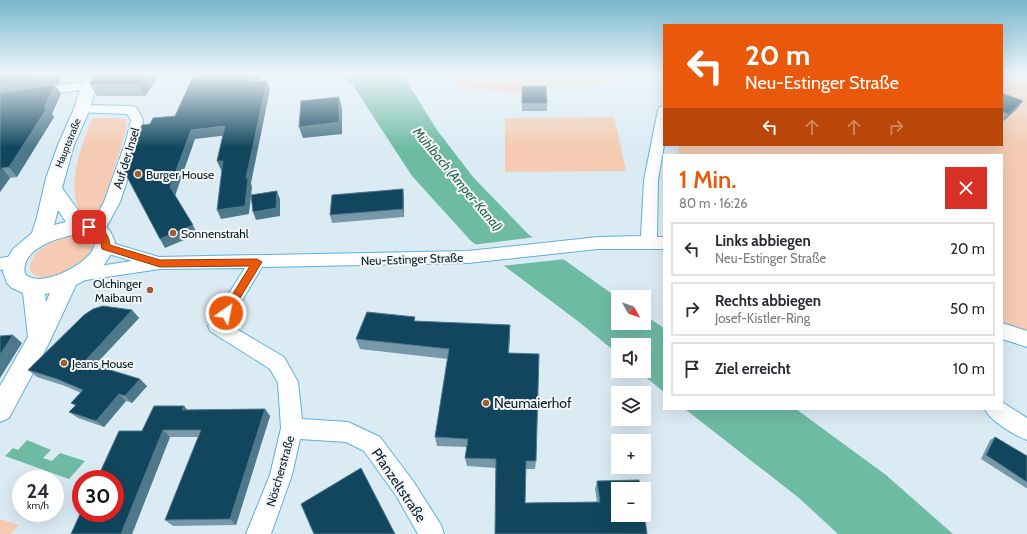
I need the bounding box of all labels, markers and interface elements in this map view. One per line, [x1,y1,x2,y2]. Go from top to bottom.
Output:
text: 20 m [745,38,810,72]
icon: left [679,40,731,92]
text: Neu-Estinger Straße [745,72,899,94]
street label: Hauptstraße [52,116,84,170]
icon: left [759,116,781,138]
icon: ahead [801,116,823,138]
icon: ahead [843,116,865,138]
icon: right [885,116,907,138]
water label: Mühlbach (Amper-Kanal) [409,123,506,234]
street label: Auf der Insel [110,125,142,190]
text: 1 Min. [679,165,737,194]
place label: Burger House [146,167,214,182]
button: close [945,167,987,209]
marker: Burger House [133,169,143,179]
text: 80 m · 16:26 [679,195,748,211]
pin [72,210,106,244]
icon: arrive [78,216,100,238]
place label: Sonnenstrahl [181,226,249,241]
marker: Sonnenstrahl [168,228,178,238]
text: Links abbiegen [715,232,811,250]
icon: left [681,238,703,260]
text: 20 m [950,240,985,258]
street label: Neu-Estinger Straße [360,250,464,268]
text: Neu-Estinger Straße [715,250,826,266]
place label: Olchinger Maibaum [93,276,142,305]
marker: Olchinger Maibaum [145,285,155,295]
north arrow [611,290,651,330]
map controls [611,290,651,522]
position arrow [205,292,247,334]
text: Rechts abbiegen [715,292,821,310]
icon: right [681,298,703,320]
text: 50 m [950,300,985,318]
text: Josef-Kistler-Ring [715,310,810,326]
button: sound [611,338,651,378]
place label: Jeans House [71,356,133,371]
marker: Jeans House [59,358,69,368]
icon: arrive [681,358,703,380]
text: Ziel erreicht [715,360,791,378]
text: 10 m [953,360,985,378]
button: layers [611,386,651,426]
place label: Neumaierhof [494,394,572,412]
marker: Neumaierhof [481,398,491,408]
street label: Nöscherstraße [263,434,297,508]
button: + [611,434,651,474]
street label: Pfanzeltstraße [368,445,430,525]
speed limit sign: 30 [72,470,124,522]
text: 24 [27,479,50,503]
button: − [611,482,651,522]
text: km/h [27,499,49,512]

